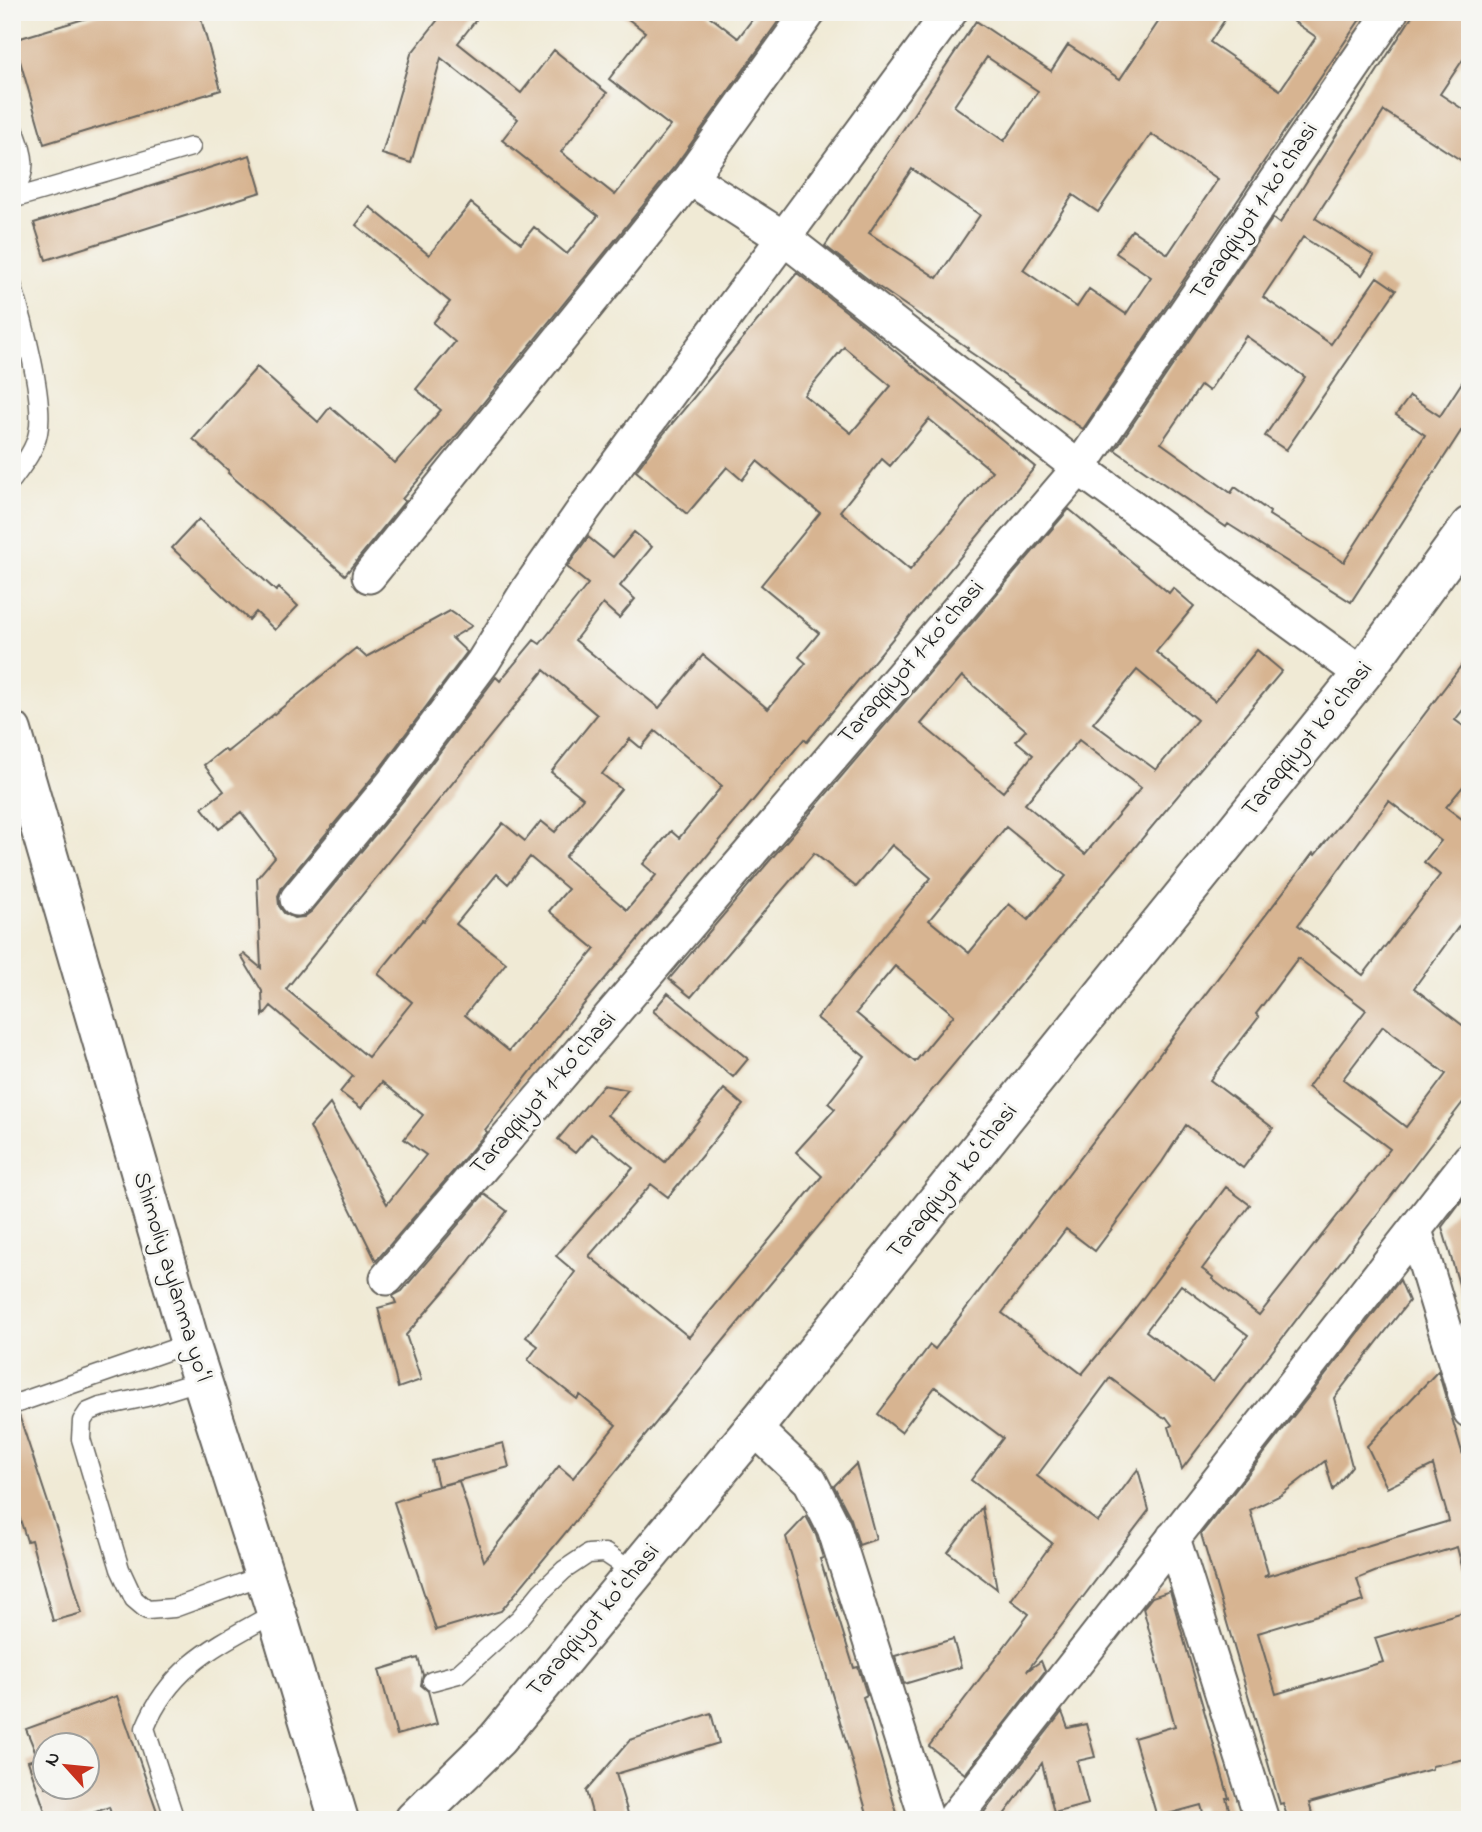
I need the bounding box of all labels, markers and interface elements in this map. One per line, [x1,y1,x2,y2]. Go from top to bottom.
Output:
street label: Taraqqiyot 1-koʻchasi [1182,116,1329,309]
street label: Taraqqiyot 1-koʻchasi [830,573,994,754]
street label: Taraqqiyot koʻchasi [1234,654,1383,826]
street label: Taraqqiyot 1-koʻchasi [462,1004,626,1185]
street label: Taraqqiyot koʻchasi [879,1096,1028,1268]
street label: Shimoliy aylanma yoʻl [121,1168,220,1387]
street label: Taraqqiyot koʻchasi [519,1536,670,1706]
north arrow [32,1730,102,1800]
text: N [38,1747,68,1771]

